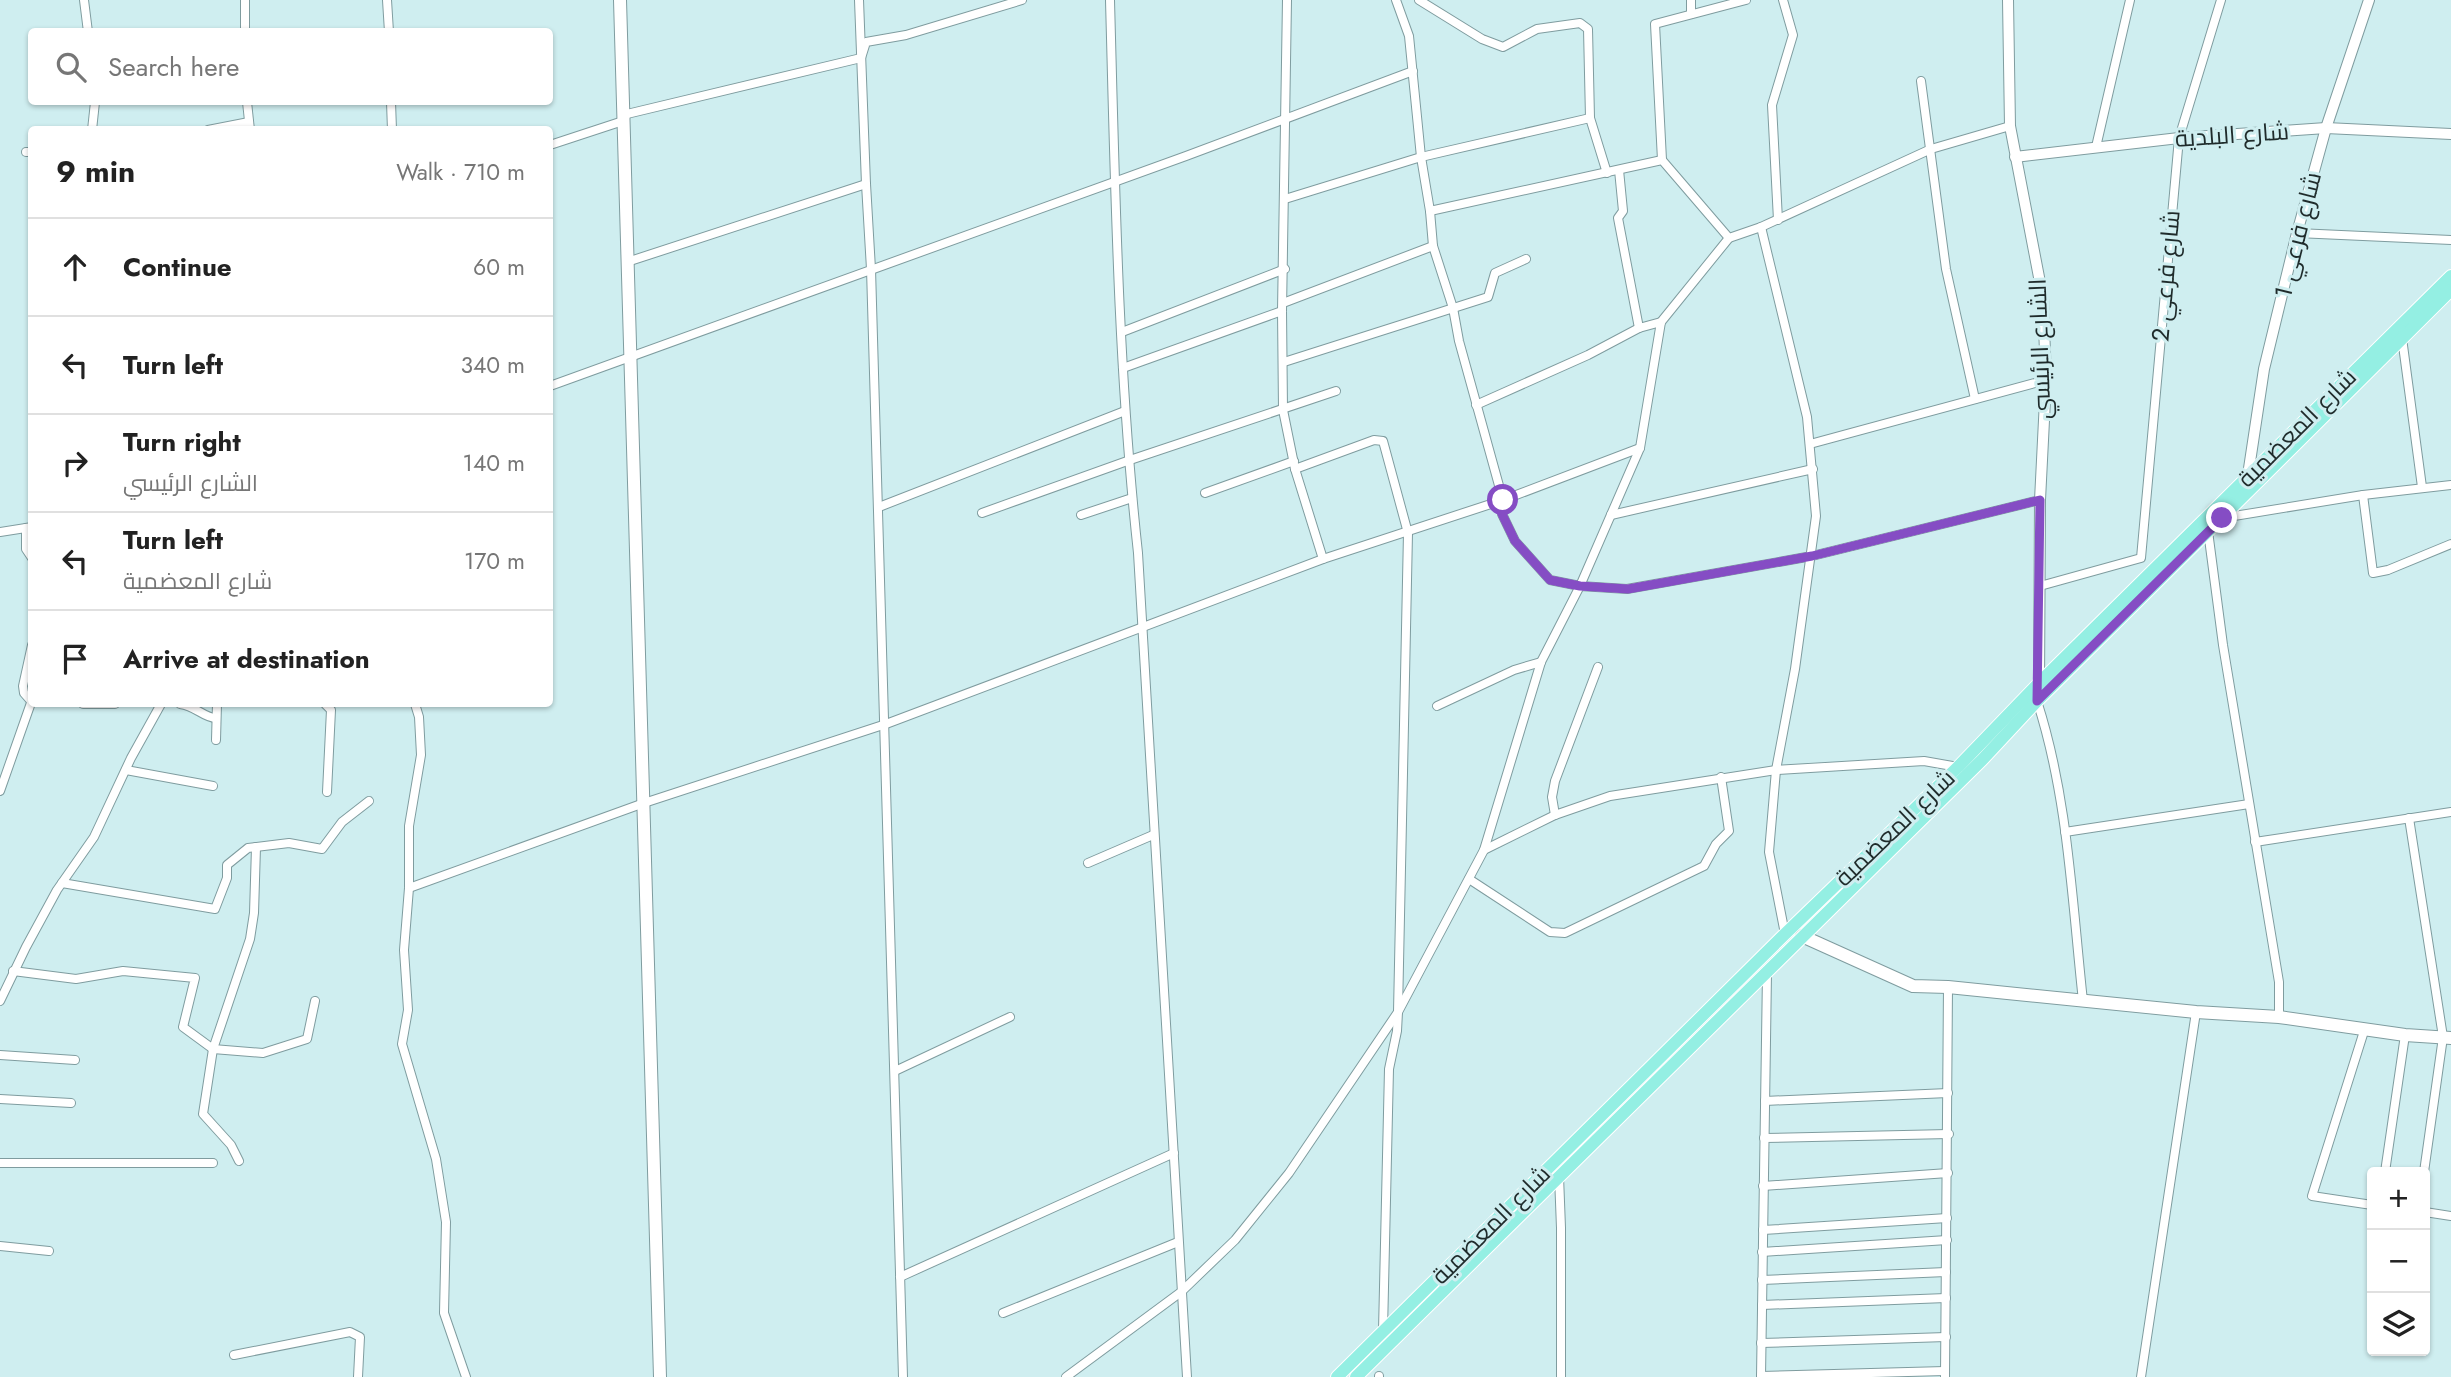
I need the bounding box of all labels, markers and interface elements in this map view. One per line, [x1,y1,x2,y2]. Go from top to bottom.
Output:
search box [28,28,553,105]
icon: search [52,48,90,86]
text: Search here [108,48,240,86]
street label: شارع البلدية [2174,113,2290,156]
text: 9 min [56,150,135,193]
text: Walk · 710 m [396,155,525,189]
street label: شارع فرعي 1 [2265,168,2332,302]
street label: شارع فرعي 2 [2142,209,2191,343]
icon: ahead [56,248,94,286]
text: Continue [123,248,232,286]
text: 60 m [473,250,525,284]
street label: الشارع الرئيسي [2020,278,2060,420]
icon: left [56,346,94,384]
text: Turn left [123,346,223,384]
text: 340 m [460,348,525,382]
street label: شارع المعضمية [2229,360,2364,495]
text: Turn right [123,423,241,461]
icon: right [56,444,94,482]
text: 140 m [463,446,525,480]
text: الشارع الرئيسي [123,466,258,500]
route start [1487,484,1518,515]
route end [2206,502,2237,533]
text: Turn left [123,521,223,559]
icon: left [56,542,94,580]
text: 170 m [464,544,525,578]
text: شارع المعضمية [123,564,272,598]
icon: arrive [56,640,94,678]
text: Arrive at destination [123,640,370,678]
street label: شارع المعضمية [1826,761,1963,894]
street label: شارع المعضمية [1423,1157,1558,1292]
map controls [2367,1167,2430,1356]
button: + [2367,1167,2430,1230]
button: − [2367,1230,2430,1293]
button: layers [2367,1293,2430,1356]

